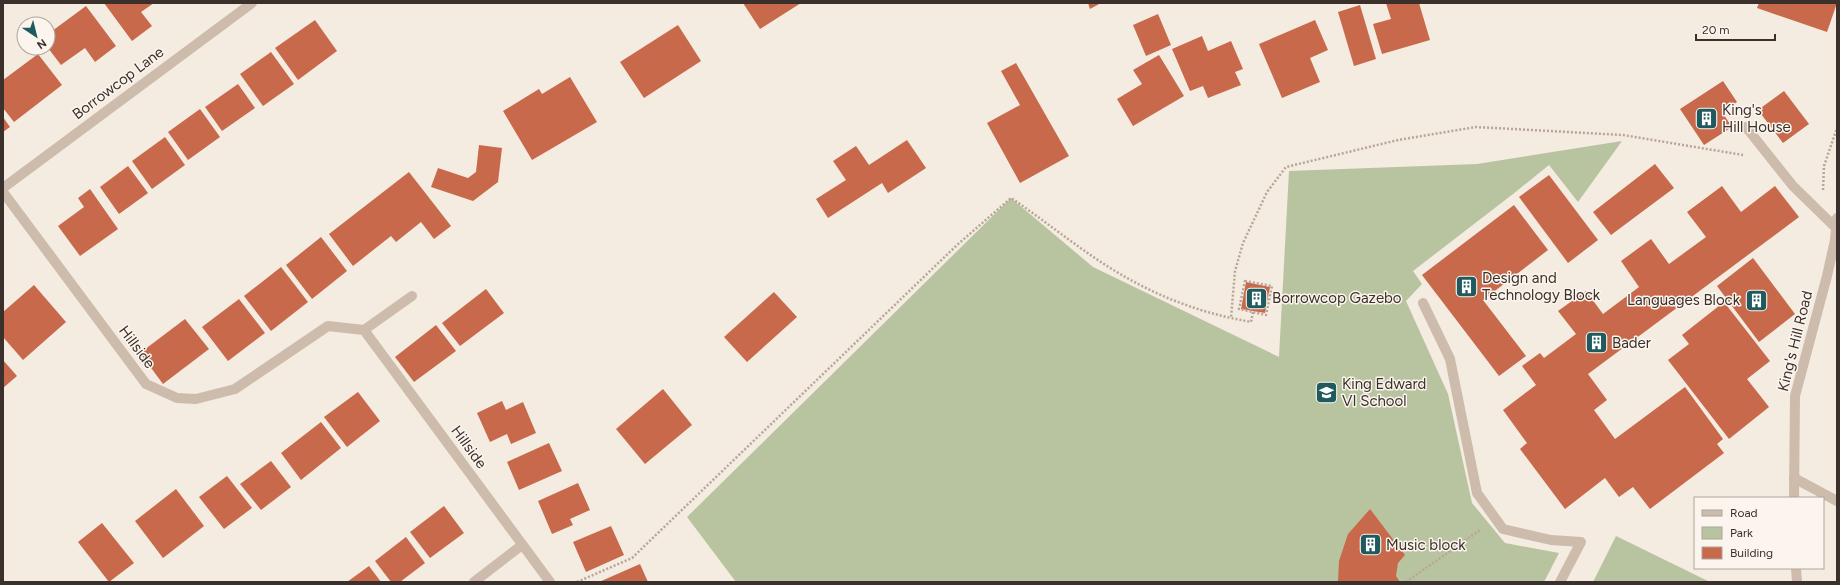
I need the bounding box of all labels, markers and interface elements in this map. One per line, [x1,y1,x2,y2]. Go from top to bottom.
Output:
north arrow [16,16,56,56]
scale bar [1696,16,1775,42]
text: 20 m [1702,23,1730,37]
text: N [34,36,49,52]
street label: Borrowcop Lane [69,43,167,123]
place label: King's Hill House [1722,101,1791,136]
building icon: King's Hill House [1694,106,1720,132]
place label: Design and Technology Block [1482,269,1601,304]
building icon: Design and Technology Block [1453,274,1479,300]
building icon: Borrowcop Gazebo [1243,285,1269,311]
building icon: Languages Block [1743,287,1769,313]
place label: Borrowcop Gazebo [1272,289,1402,307]
street label: King's Hill Road [1774,289,1816,393]
place label: Languages Block [1627,291,1741,309]
street label: Hillside [115,322,159,372]
building icon: Bader [1583,330,1609,356]
place label: Bader [1612,334,1651,352]
place label: King Edward VI School [1342,375,1426,410]
school or university icon: King Edward VI School [1314,380,1340,406]
street label: Hillside [447,422,491,472]
legend [1694,497,1824,569]
text: Road [1730,506,1758,520]
text: Park [1730,526,1753,540]
building icon: Music block [1357,532,1383,558]
place label: Music block [1386,536,1466,554]
text: Building [1730,546,1773,560]

